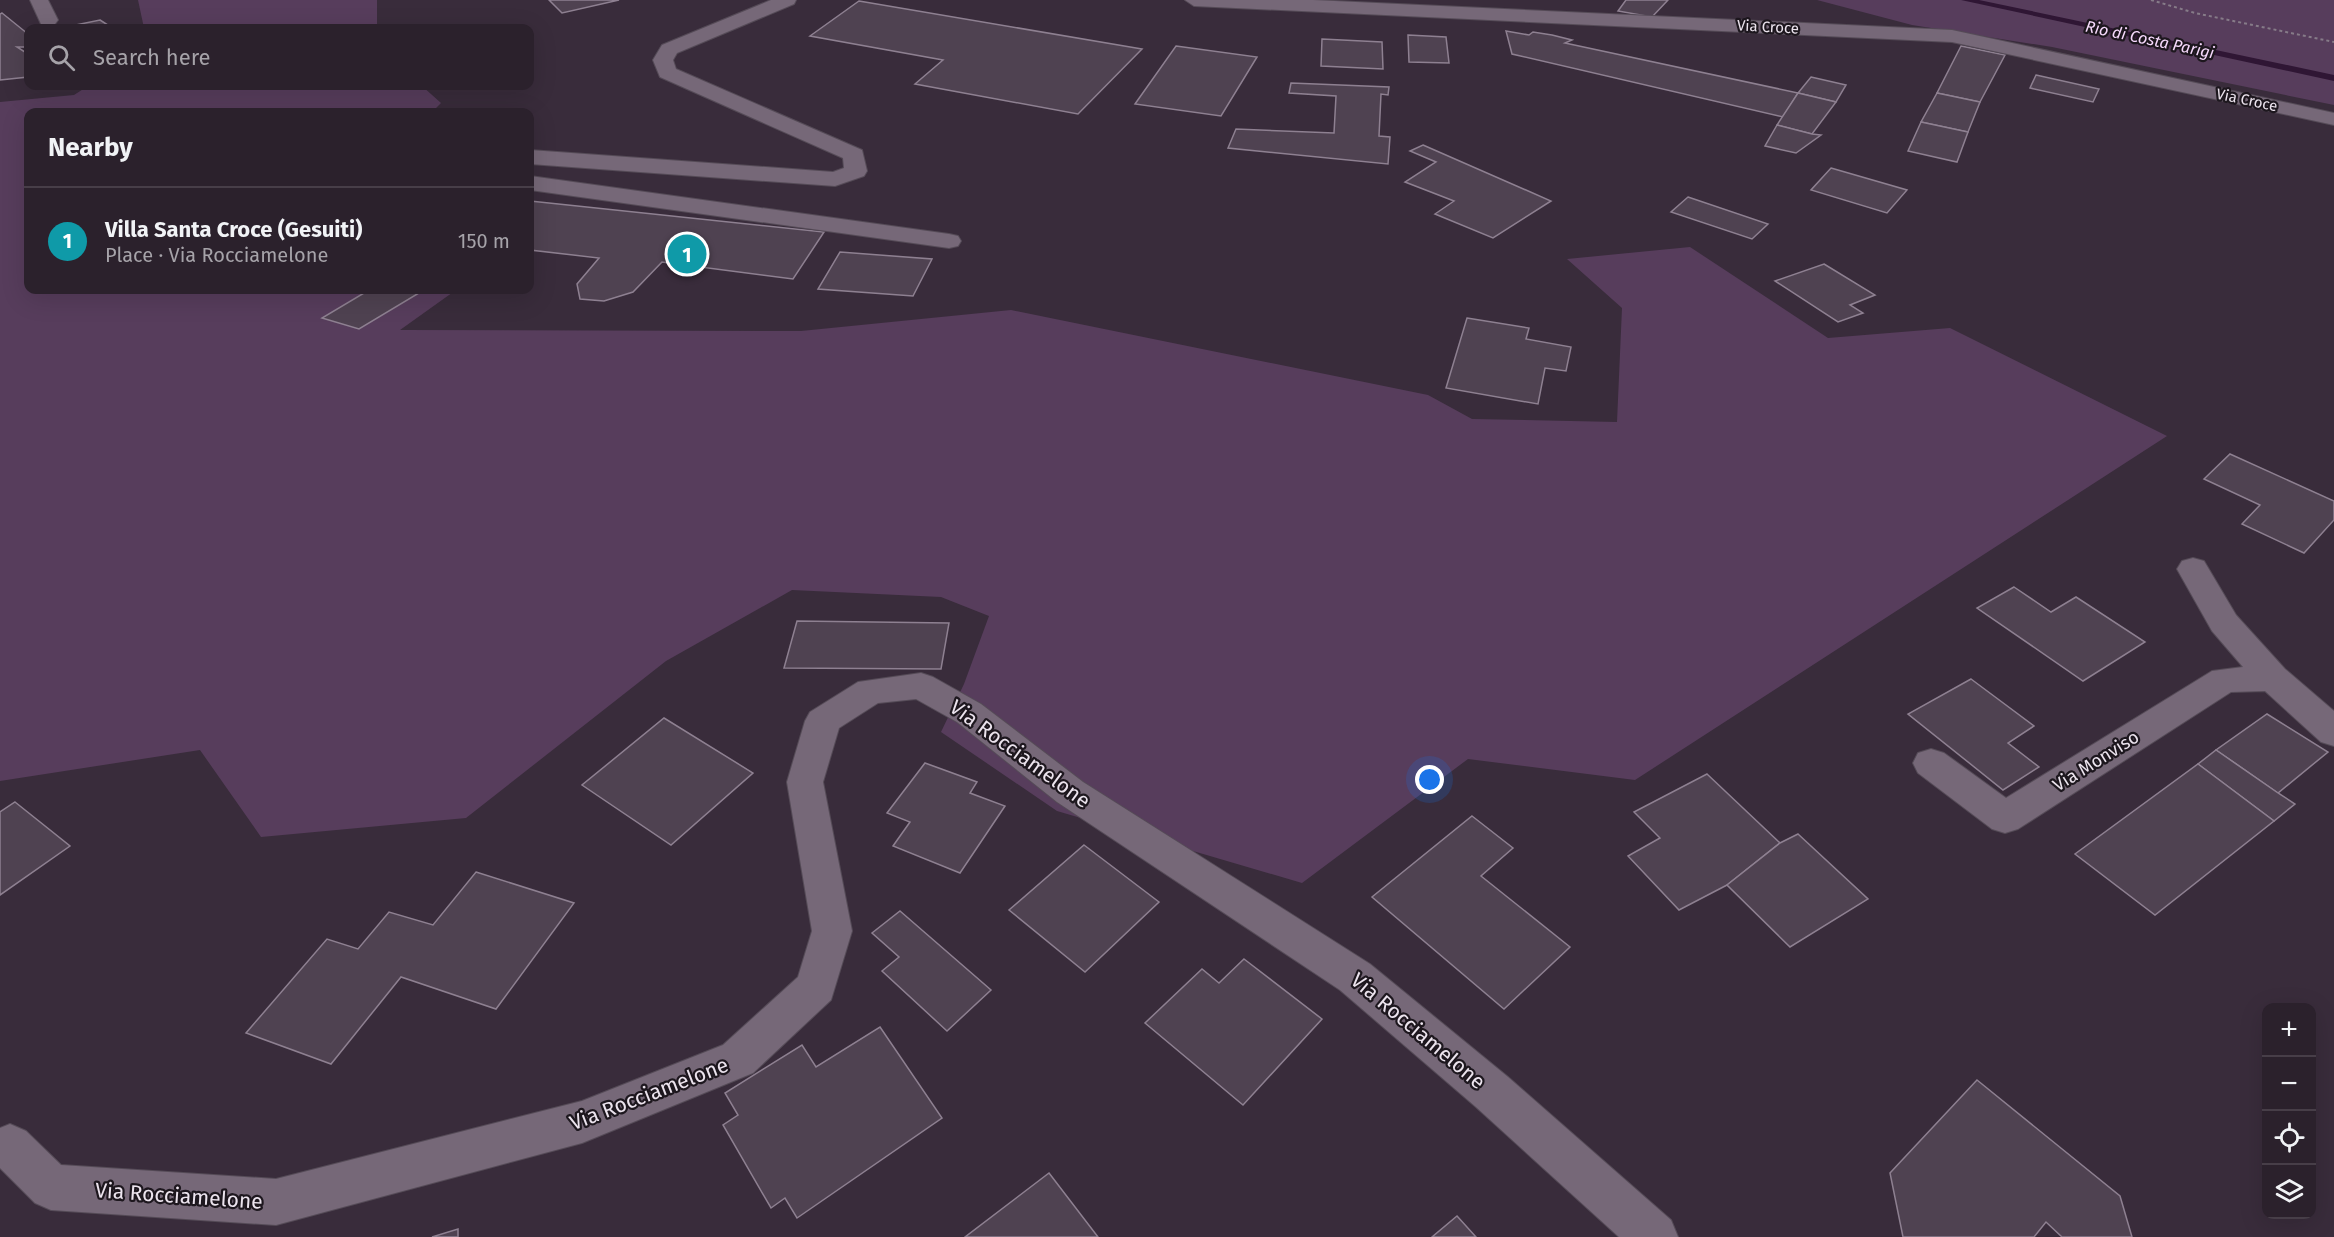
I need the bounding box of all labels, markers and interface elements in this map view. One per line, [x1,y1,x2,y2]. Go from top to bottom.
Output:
street label: Via Croce [1737,16,1799,38]
water label: Rio di Costa Parigi [2084,17,2217,63]
search box [24,24,534,90]
icon: search [45,41,78,74]
text: Search here [93,44,211,71]
street label: Via Croce [2215,85,2279,115]
text: Nearby [48,132,133,163]
text: Villa Santa Croce (Gesuiti) [105,216,362,243]
text: 1 [63,229,72,253]
text: 150 m [458,229,510,253]
pin: 1 [668,232,706,276]
text: Place · Via Rocciamelone [105,243,328,267]
street label: Via Rocciamelone [945,694,1095,814]
street label: Via Monviso [2049,726,2143,796]
your location [1415,765,1444,794]
street label: Via Rocciamelone [1345,967,1491,1095]
map controls [2262,1003,2316,1219]
button: + [2262,1003,2316,1057]
street label: Via Rocciamelone [566,1052,732,1136]
button: − [2262,1057,2316,1111]
button: locate [2262,1111,2316,1165]
button: layers [2262,1165,2316,1219]
street label: Via Rocciamelone [94,1177,264,1215]

